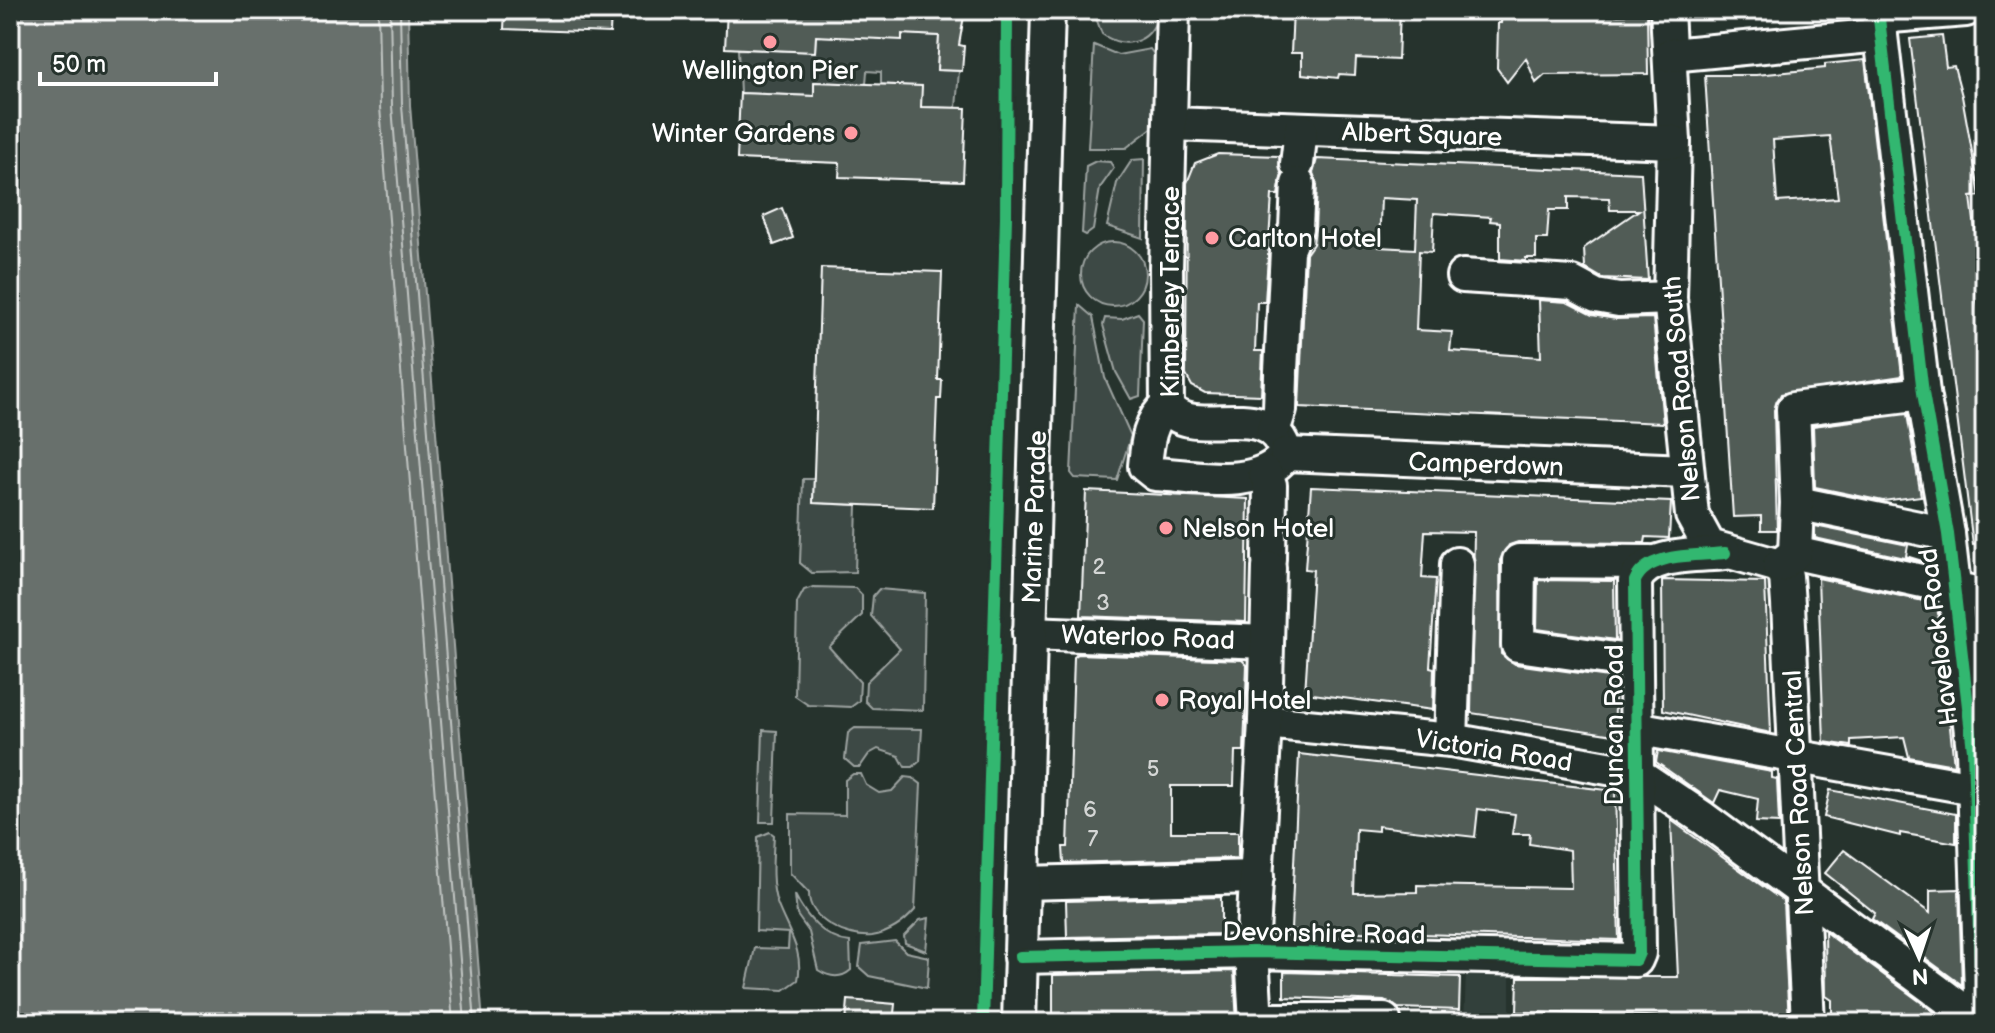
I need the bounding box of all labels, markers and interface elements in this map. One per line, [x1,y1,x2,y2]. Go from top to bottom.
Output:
marker: Wellington Pier [761,33,779,51]
scale bar [40,36,216,86]
text: 50 m [52,50,106,79]
place label: Wellington Pier [682,56,859,87]
street label: Albert Square [1341,117,1503,154]
place label: Winter Gardens [652,119,835,150]
marker: Winter Gardens [842,124,860,142]
street label: Kimberley Terrace [1156,186,1187,398]
place label: Carlton Hotel [1228,224,1382,255]
marker: Carlton Hotel [1203,229,1221,247]
street label: Nelson Road South [1657,275,1708,503]
street label: Marine Parade [1017,430,1054,604]
street label: Camperdown [1408,447,1564,484]
place label: Nelson Hotel [1182,514,1334,545]
marker: Nelson Hotel [1157,519,1175,537]
street label: Havelock Road [1913,546,1966,727]
house number: 2 [1093,554,1106,581]
house number: 3 [1096,590,1110,617]
street label: Waterloo Road [1060,620,1235,657]
street label: Duncan Road [1600,644,1631,806]
street label: Nelson Road Central [1778,669,1821,917]
place label: Royal Hotel [1178,686,1311,717]
marker: Royal Hotel [1153,691,1171,709]
street label: Victoria Road [1413,724,1574,779]
house number: 5 [1147,756,1159,783]
house number: 6 [1083,797,1097,824]
house number: 7 [1088,826,1099,853]
street label: Devonshire Road [1222,917,1426,952]
north arrow [1879,917,1959,997]
text: N [1911,962,1929,989]

